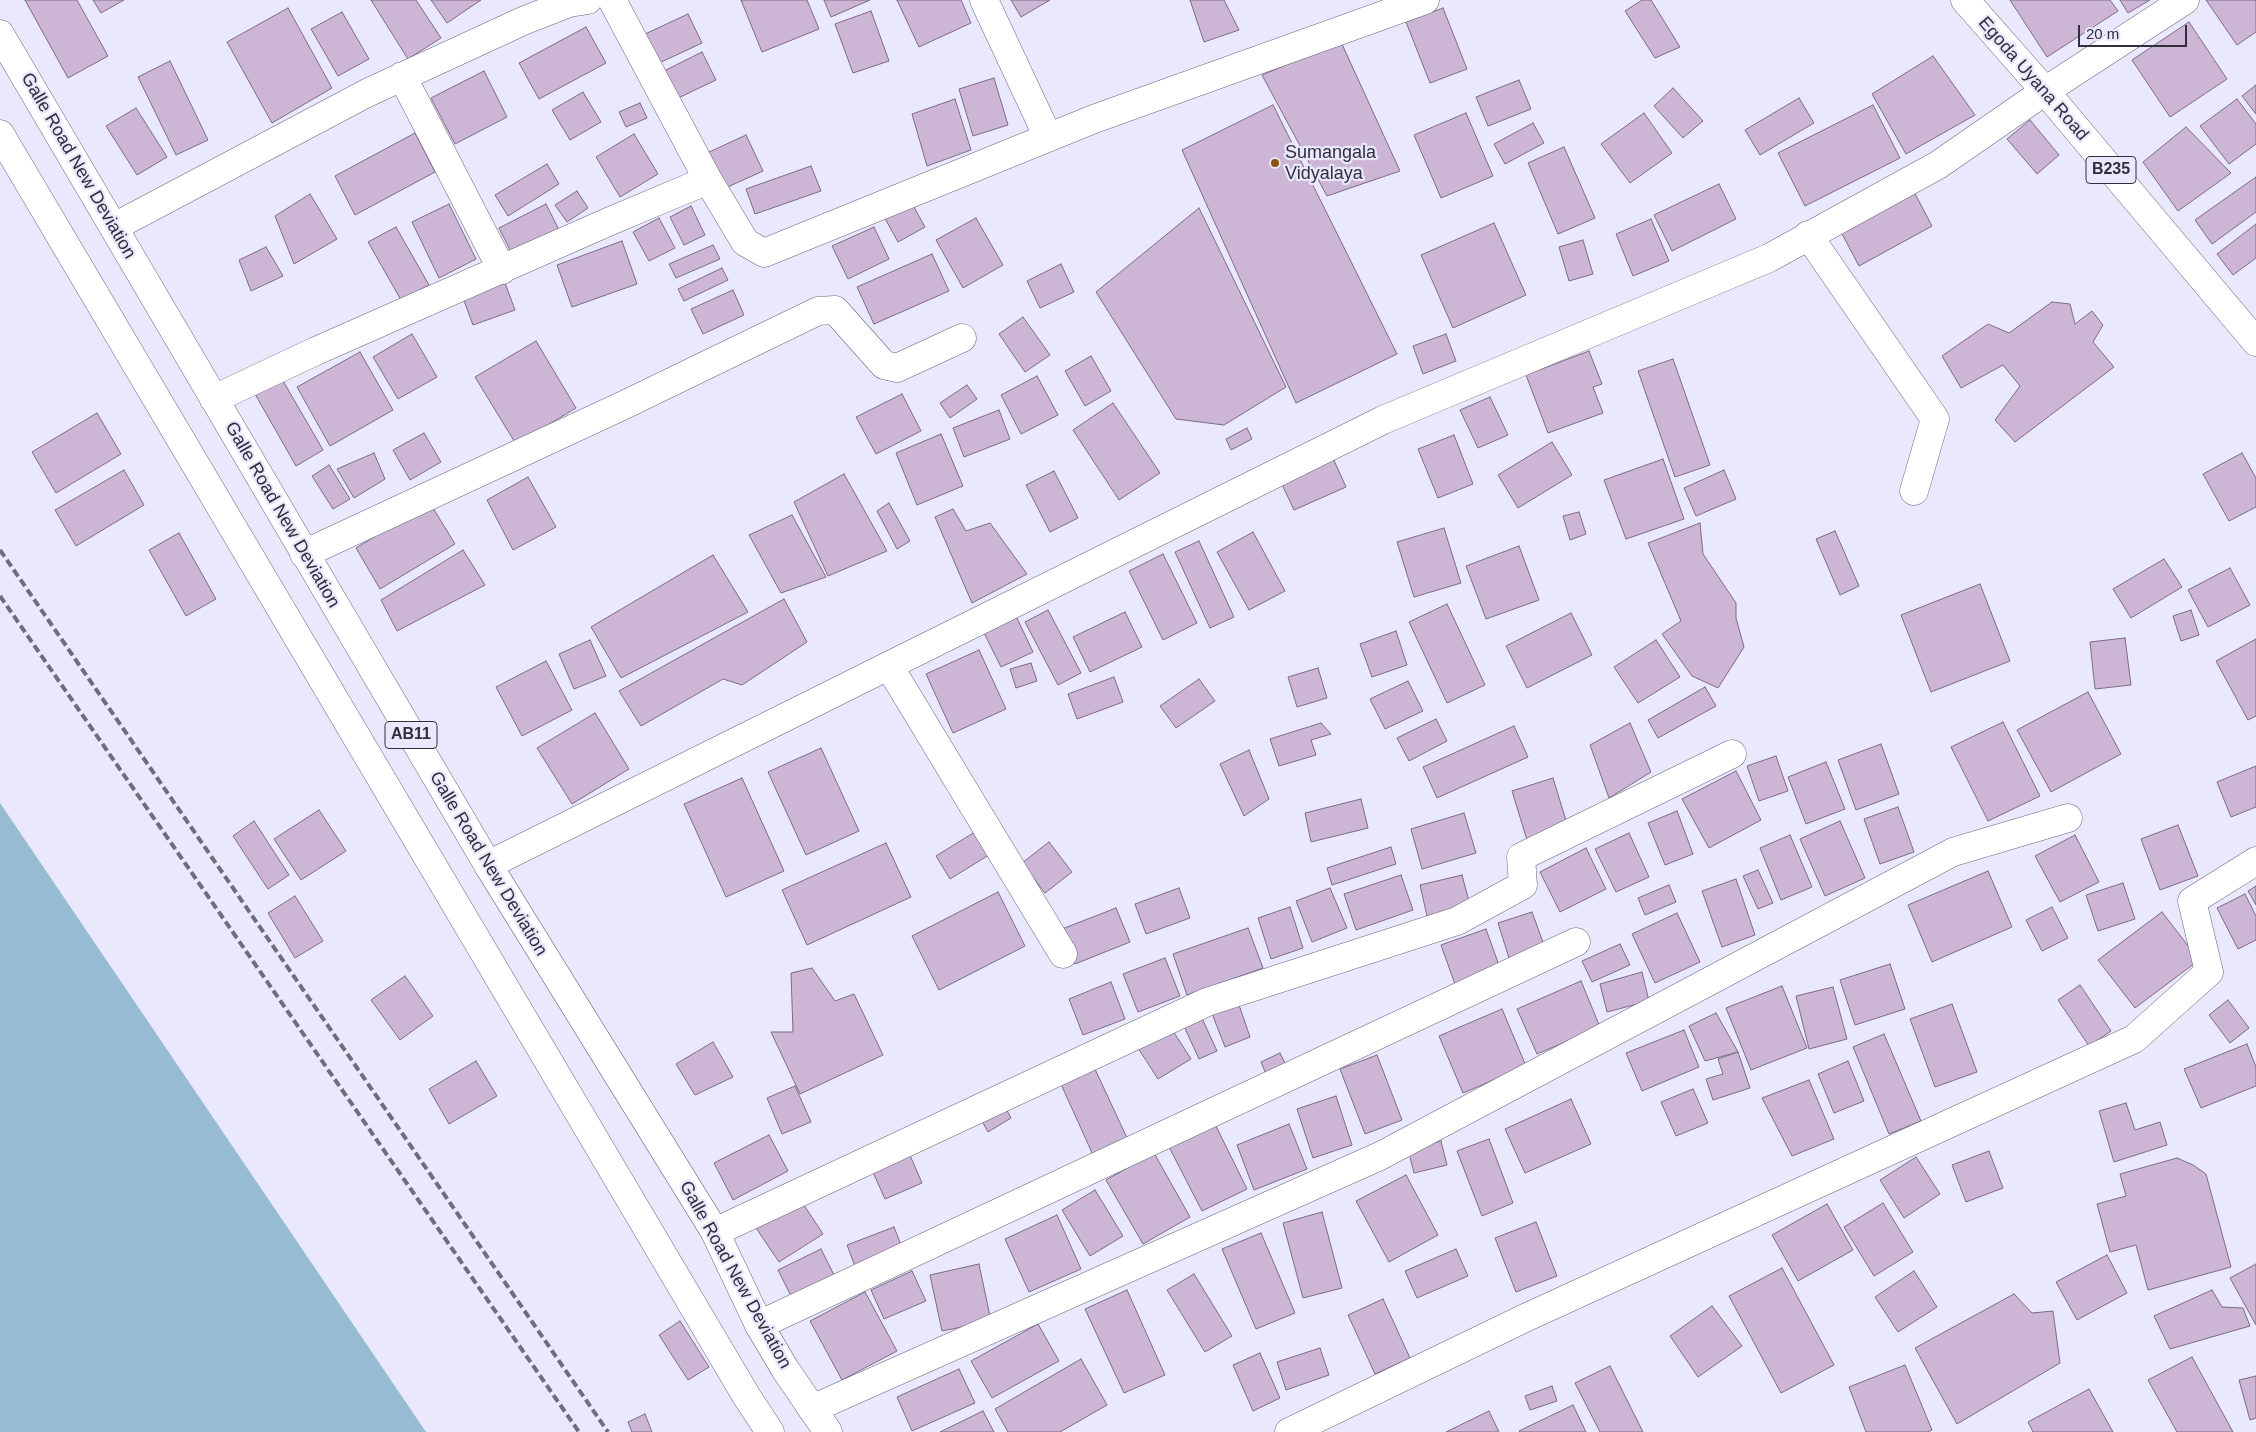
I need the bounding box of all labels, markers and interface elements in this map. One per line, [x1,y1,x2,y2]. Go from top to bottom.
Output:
street label: Egoda Uyana Road [1973,13,2093,145]
scale bar [2081,15,2190,47]
text: 20 m [2086,25,2119,42]
street label: Galle Road New Deviation [16,69,140,263]
place label: Sumangala Vidyalaya [1285,142,1376,184]
road number: B235 [2086,156,2136,184]
marker: Sumangala Vidyalaya [1269,157,1281,169]
street label: Galle Road New Deviation [220,418,344,612]
road number: AB11 [385,722,437,748]
street label: Galle Road New Deviation [424,768,552,960]
street label: Galle Road New Deviation [674,1177,796,1373]

